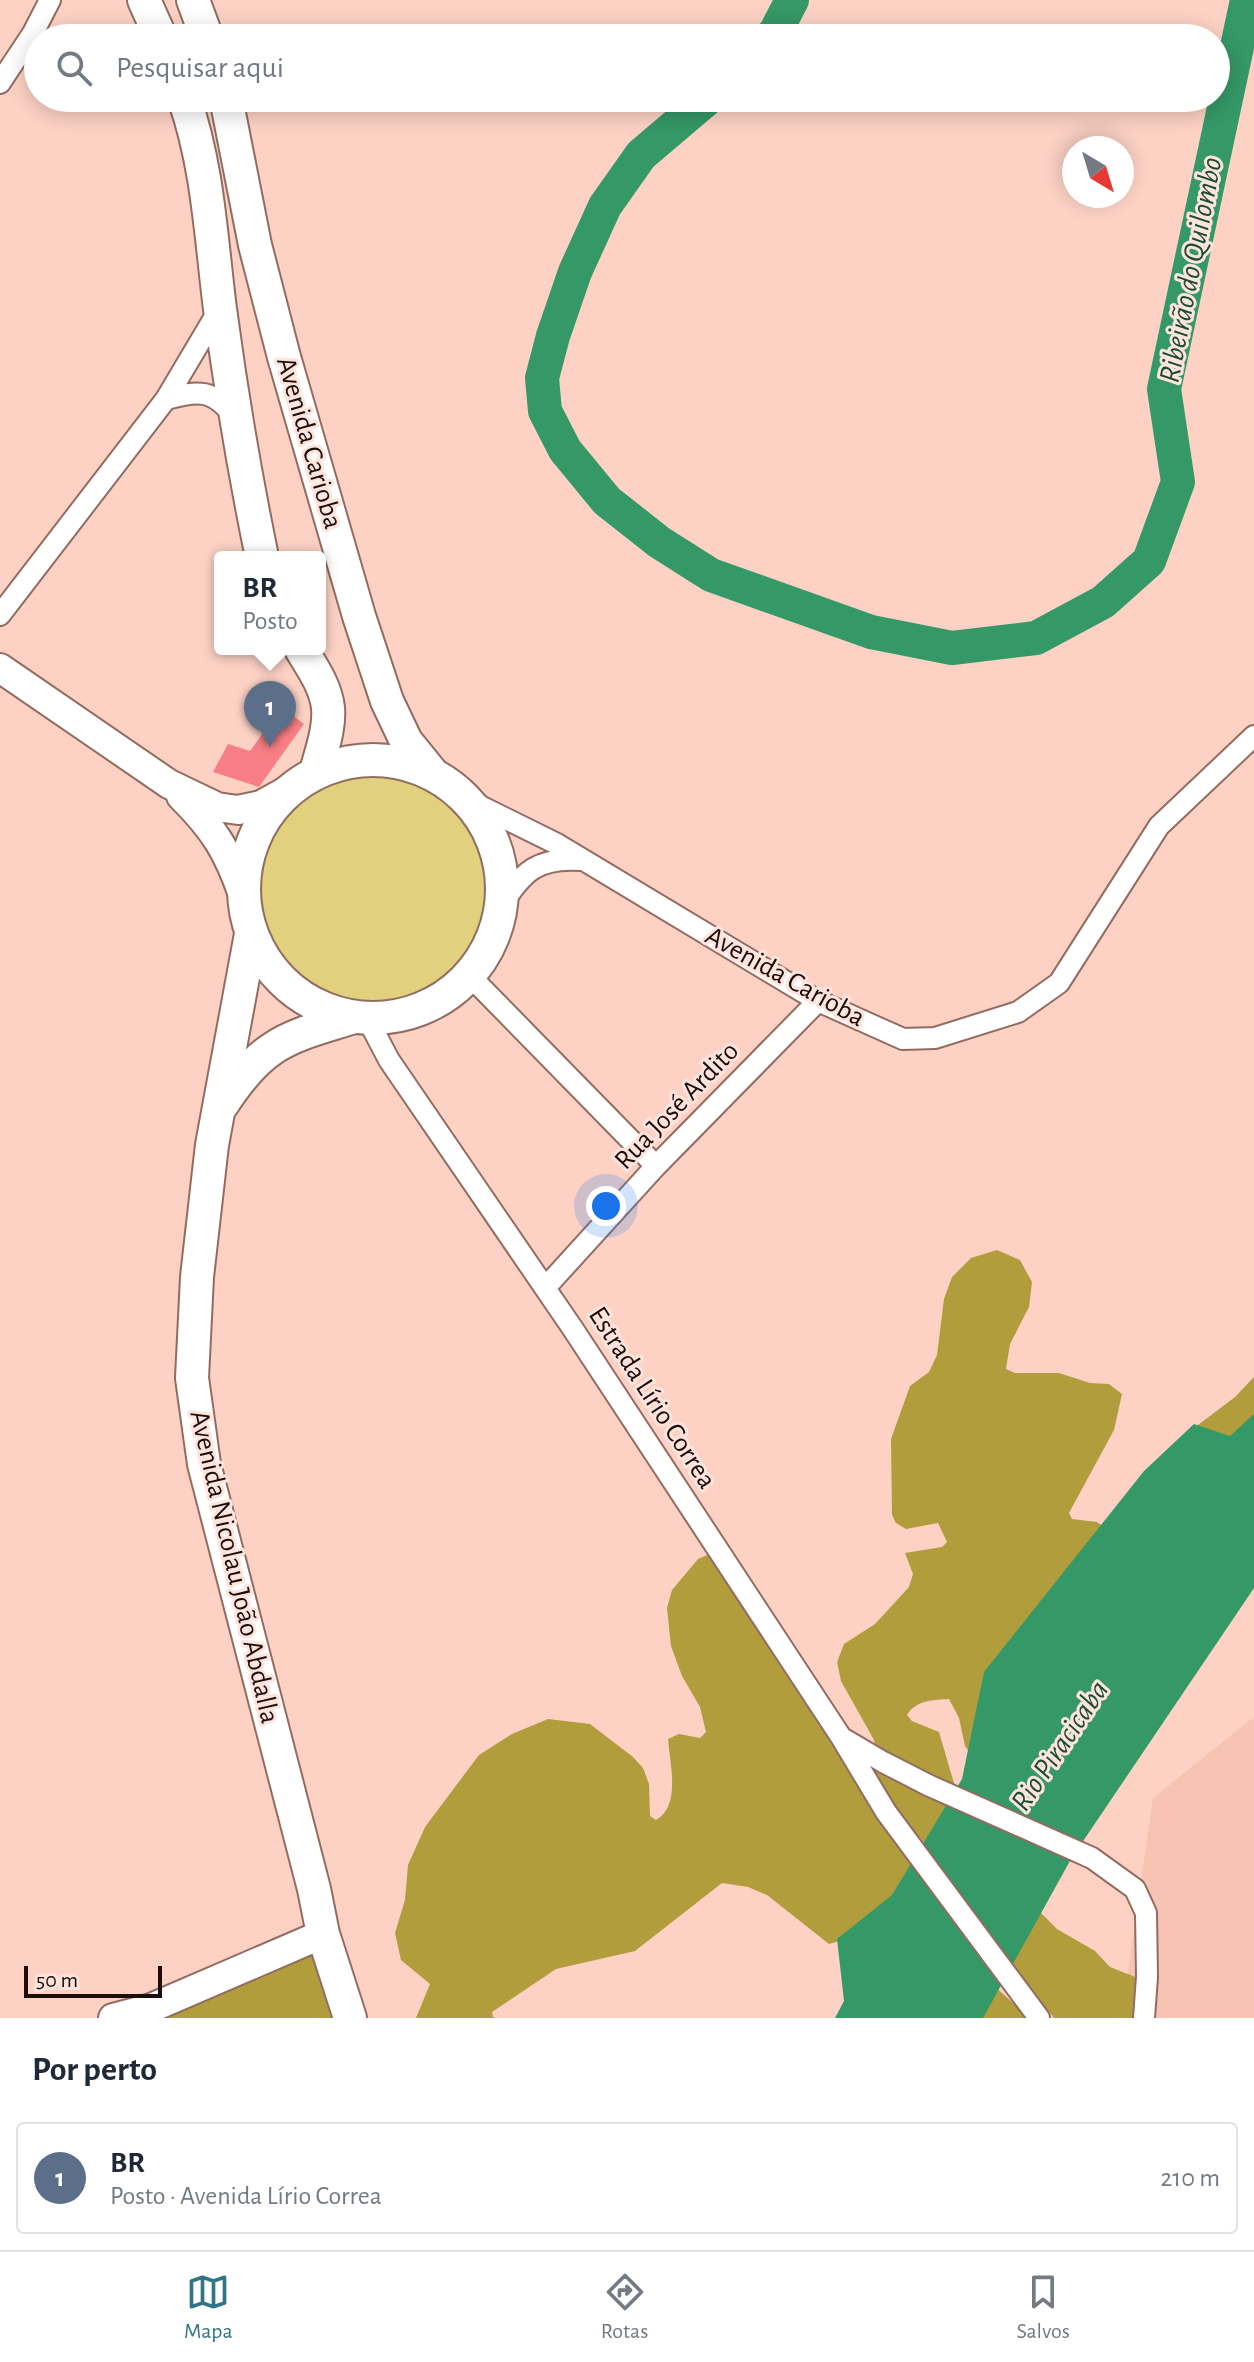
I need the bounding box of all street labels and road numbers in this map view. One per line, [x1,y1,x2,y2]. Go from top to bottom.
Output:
street label: Avenida Carioba [271,354,347,532]
street label: Avenida Carioba [701,922,869,1032]
street label: Rua José Ardito [610,1037,744,1175]
street label: Estrada Lírio Correa [583,1302,721,1494]
street label: Avenida Nicolau João Abdalla [184,1408,284,1726]

